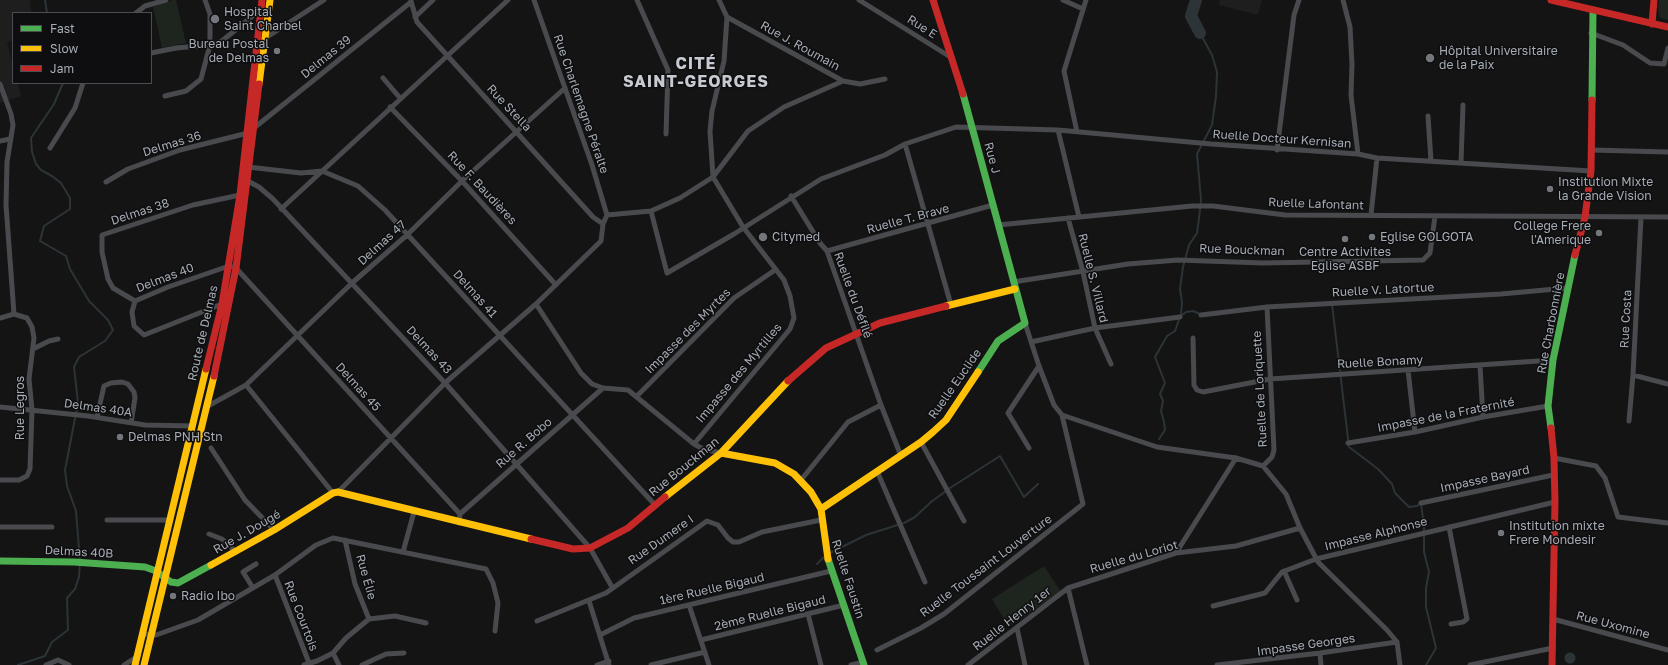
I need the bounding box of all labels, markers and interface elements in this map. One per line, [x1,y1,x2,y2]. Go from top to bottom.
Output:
place label: Hospital Saint Charbel [224,5,302,33]
legend [12,12,152,84]
street label: Rue E [904,12,940,42]
marker: Hospital Saint Charbel [209,13,221,25]
street label: Rue J. Roumain [758,18,842,74]
text: Fast [50,21,75,36]
street label: Delmas 39 [298,32,354,82]
street label: Rue Charlemagne Péralte [550,32,612,176]
place label: Bureau Postal de Delmas [188,37,269,65]
text: Slow [50,41,78,56]
place label: Hôpital Universitaire de la Paix [1439,44,1558,72]
marker: Bureau Postal de Delmas [272,46,282,56]
marker: Hôpital Universitaire de la Paix [1424,52,1436,64]
district label: CITÉ SAINT-GEORGES [623,54,769,92]
text: Jam [50,61,74,76]
street label: Rue Stella [484,82,534,134]
street label: Ruelle Docteur Kernisan [1212,127,1352,151]
street label: Delmas 36 [141,128,203,160]
street label: Rue J [981,141,1003,175]
street label: Rue F. Baudières [444,148,520,228]
place label: Institution Mixte la Grande Vision [1558,175,1653,203]
marker: Institution Mixte la Grande Vision [1545,184,1555,194]
street label: Ruelle Lafontant [1268,195,1364,213]
street label: Delmas 38 [109,196,171,228]
street label: Ruelle T. Brave [865,201,951,237]
street label: Delmas 47 [355,218,409,268]
place label: College Frere l'Amerique [1514,219,1591,247]
marker: College Frere l'Amerique [1594,228,1604,238]
place label: Citymed [772,230,820,244]
place label: Eglise GOLGOTA [1380,230,1473,244]
marker: Citymed [757,231,769,243]
street label: Ruelle S. Villard [1075,232,1111,324]
marker: Eglise GOLGOTA [1367,232,1377,242]
marker: Centre Activites Eglise ASBF [1340,234,1350,244]
street label: Rue Bouckman [1199,241,1285,259]
place label: Centre Activites Eglise ASBF [1299,245,1391,273]
street label: Ruelle du Défilé [831,250,875,340]
street label: Delmas 40 [134,260,196,296]
street label: Delmas 41 [450,267,500,321]
street label: Rue Charbonnière [1534,271,1568,375]
street label: Ruelle V. Latortue [1331,280,1435,300]
street label: Route de Delmas [185,284,221,382]
street label: Impasse des Myrtes [642,285,734,377]
street label: Rue Costa [1617,289,1635,349]
street label: Impasse des Myrtilles [693,320,785,426]
street label: Delmas 43 [403,323,455,377]
street label: Ruelle de Loriquette [1250,330,1270,448]
street label: Ruelle Euclide [926,346,984,422]
street label: Ruelle Bonamy [1337,353,1423,371]
street label: Delmas 45 [332,360,384,414]
street label: Rue Legros [13,376,27,440]
street label: Impasse de la Fraternité [1376,395,1516,435]
street label: Delmas 40A [63,396,133,420]
street label: Rue R. Bobo [493,415,555,471]
place label: Delmas PNH Stn [128,430,223,444]
marker: Delmas PNH Stn [115,432,125,442]
street label: Rue Bouckman [646,434,722,500]
street label: Impasse Bayard [1439,463,1531,495]
street label: Rue J. Dougé [211,507,283,557]
street label: Rue Dumere I [625,512,697,568]
street label: Ruelle Toussaint Louverture [917,512,1055,620]
street label: Impasse Alphonse [1323,514,1429,554]
place label: Institution mixte Frere Mondesir [1509,519,1605,547]
marker: Institution mixte Frere Mondesir [1496,528,1506,538]
street label: Ruelle Faustin [828,538,868,620]
street label: Ruelle du Loriot [1088,538,1180,576]
street label: Delmas 40B [44,543,114,561]
street label: Rue Élie [353,553,379,601]
street label: 1ère Ruelle Bigaud [658,570,766,608]
street label: Rue Courtois [281,579,321,653]
street label: Ruelle Henry 1er [970,584,1054,654]
place label: Radio Ibo [181,589,235,603]
marker: Radio Ibo [168,591,178,601]
street label: 2ème Ruelle Bigaud [713,592,827,634]
street label: Rue Uxomine [1575,608,1651,642]
street label: Impasse Georges [1256,631,1356,659]

